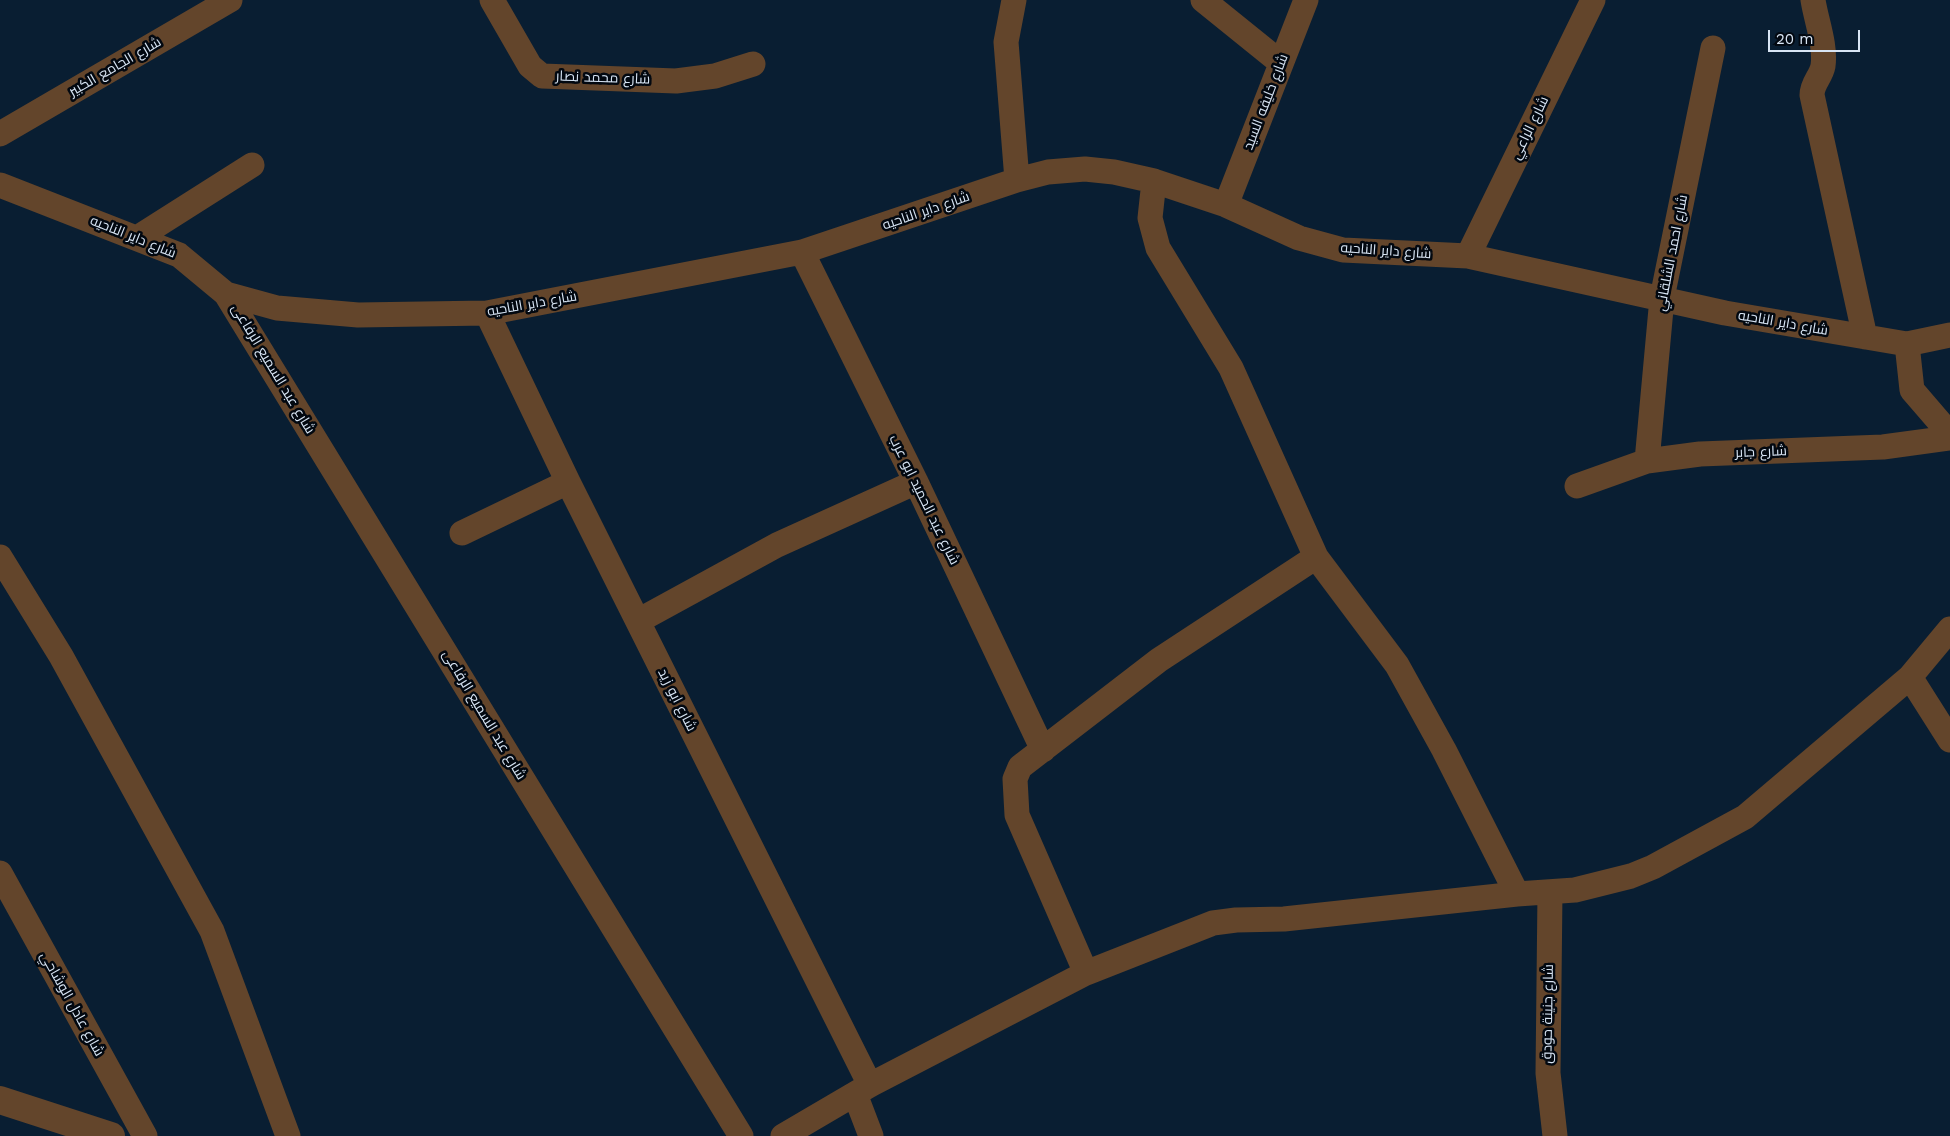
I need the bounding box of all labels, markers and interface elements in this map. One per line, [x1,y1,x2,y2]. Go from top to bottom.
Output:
scale bar [1770,20,1862,52]
text: 20 m [1776,30,1814,48]
street label: شارع الجامع الكبير [66,34,164,100]
street label: شارع خليفه السيد [1240,52,1292,152]
street label: شارع محمد نصار [555,68,651,88]
street label: شارع الراعي [1508,94,1552,162]
street label: شارع داير الناحيه [880,188,972,234]
street label: شارع احمد الشلقاني [1652,193,1692,313]
street label: شارع داير الناحيه [88,212,178,262]
street label: شارع داير الناحيه [1340,239,1432,263]
street label: شارع داير الناحيه [486,288,578,320]
street label: شارع عبد السميع الرفاعى [228,301,318,437]
street label: شارع داير الناحيه [1737,307,1829,339]
street label: شارع عبد الحميد ابو عرب [885,432,963,568]
street label: شارع جابر [1735,443,1787,461]
street label: شارع عبد السميع الرفاعى [439,647,529,783]
street label: شارع ابو زيد [654,666,700,734]
street label: شارع عادل الوشاحي [36,949,108,1059]
street label: شارع جنينة حودق [1539,964,1557,1064]

